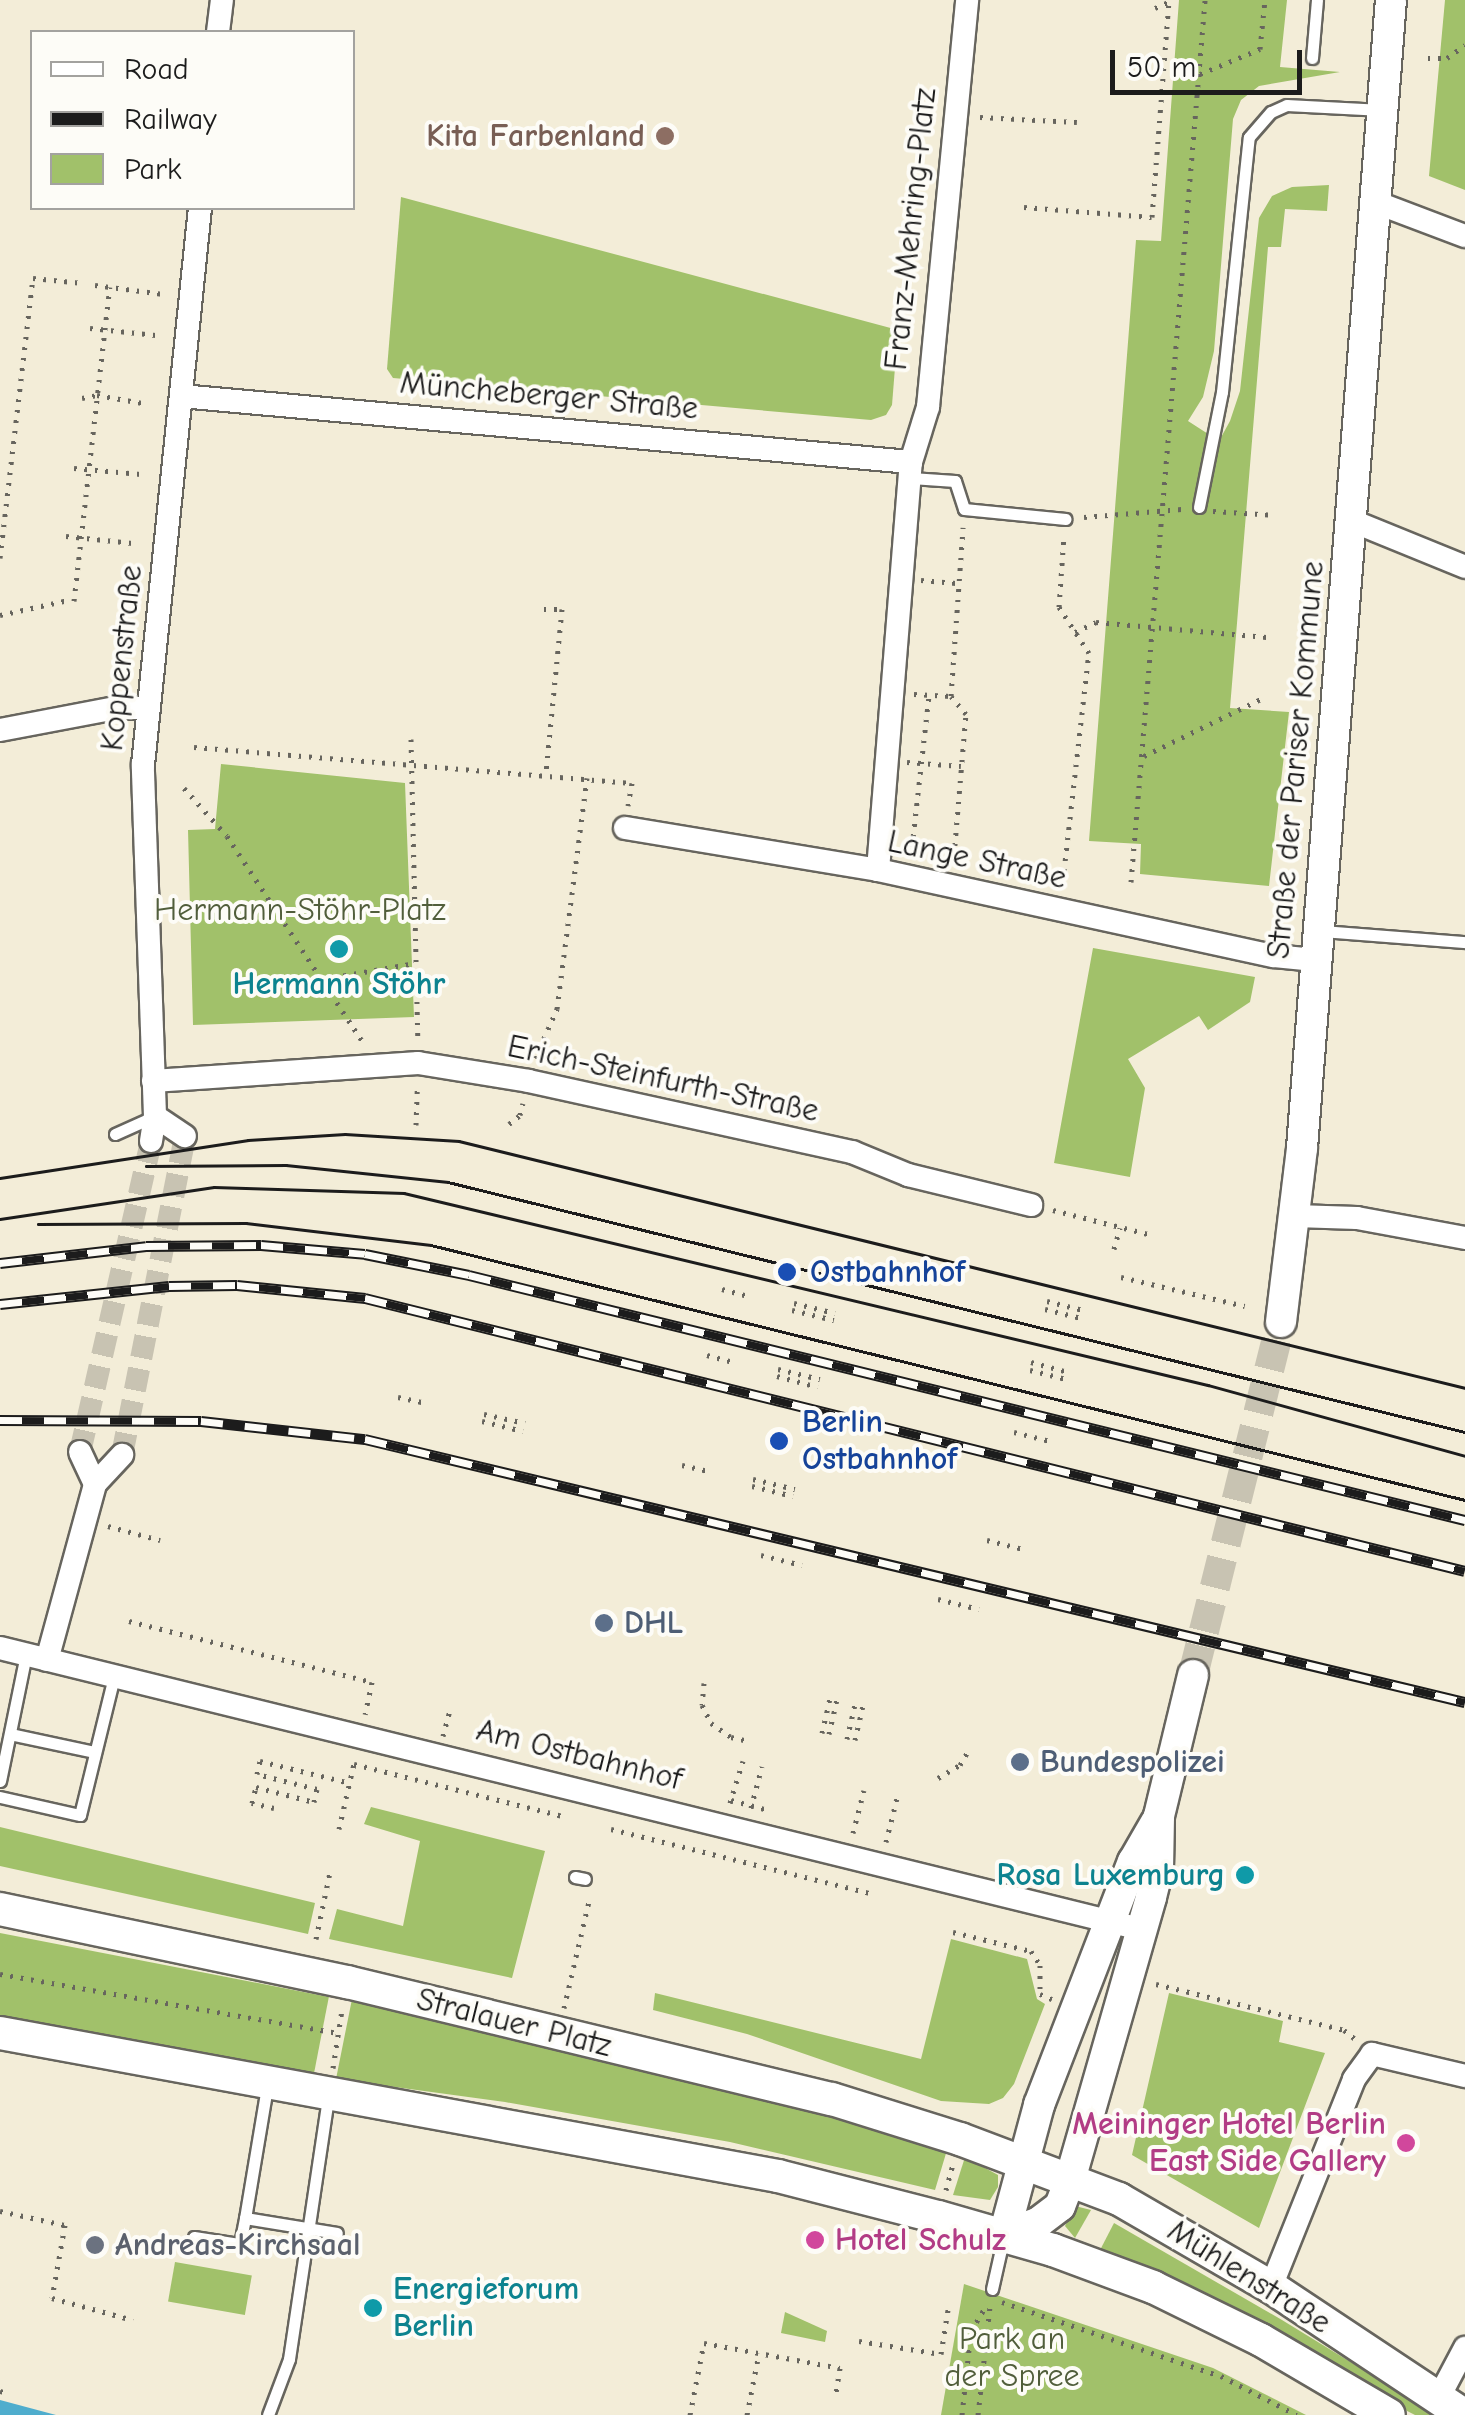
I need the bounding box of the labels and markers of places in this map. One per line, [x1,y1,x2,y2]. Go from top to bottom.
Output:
place label: Kita Farbenland [426,117,645,155]
marker: Kita Farbenland [654,125,676,147]
marker: Hermann Stöhr [328,938,350,960]
place label: Hermann Stöhr [233,965,445,1003]
place label: Ostbahnhof [810,1253,965,1291]
marker: Ostbahnhof [774,1259,800,1285]
place label: Berlin Ostbahnhof [802,1404,957,1479]
marker: Berlin Ostbahnhof [766,1428,792,1454]
place label: DHL [624,1604,683,1642]
marker: DHL [593,1612,615,1634]
place label: Bundespolizei [1040,1743,1225,1781]
marker: Bundespolizei [1009,1751,1031,1773]
place label: Rosa Luxemburg [996,1856,1225,1894]
marker: Rosa Luxemburg [1234,1864,1256,1886]
place label: Meininger Hotel Berlin East Side Gallery [1072,2106,1386,2181]
marker: Meininger Hotel Berlin East Side Gallery [1395,2132,1417,2154]
place label: Hotel Schulz [835,2221,1006,2259]
place label: Andreas-Kirchsaal [115,2226,361,2264]
marker: Hotel Schulz [804,2229,826,2251]
marker: Andreas-Kirchsaal [84,2234,106,2256]
place label: Energieforum Berlin [393,2271,579,2346]
marker: Energieforum Berlin [362,2297,384,2319]

